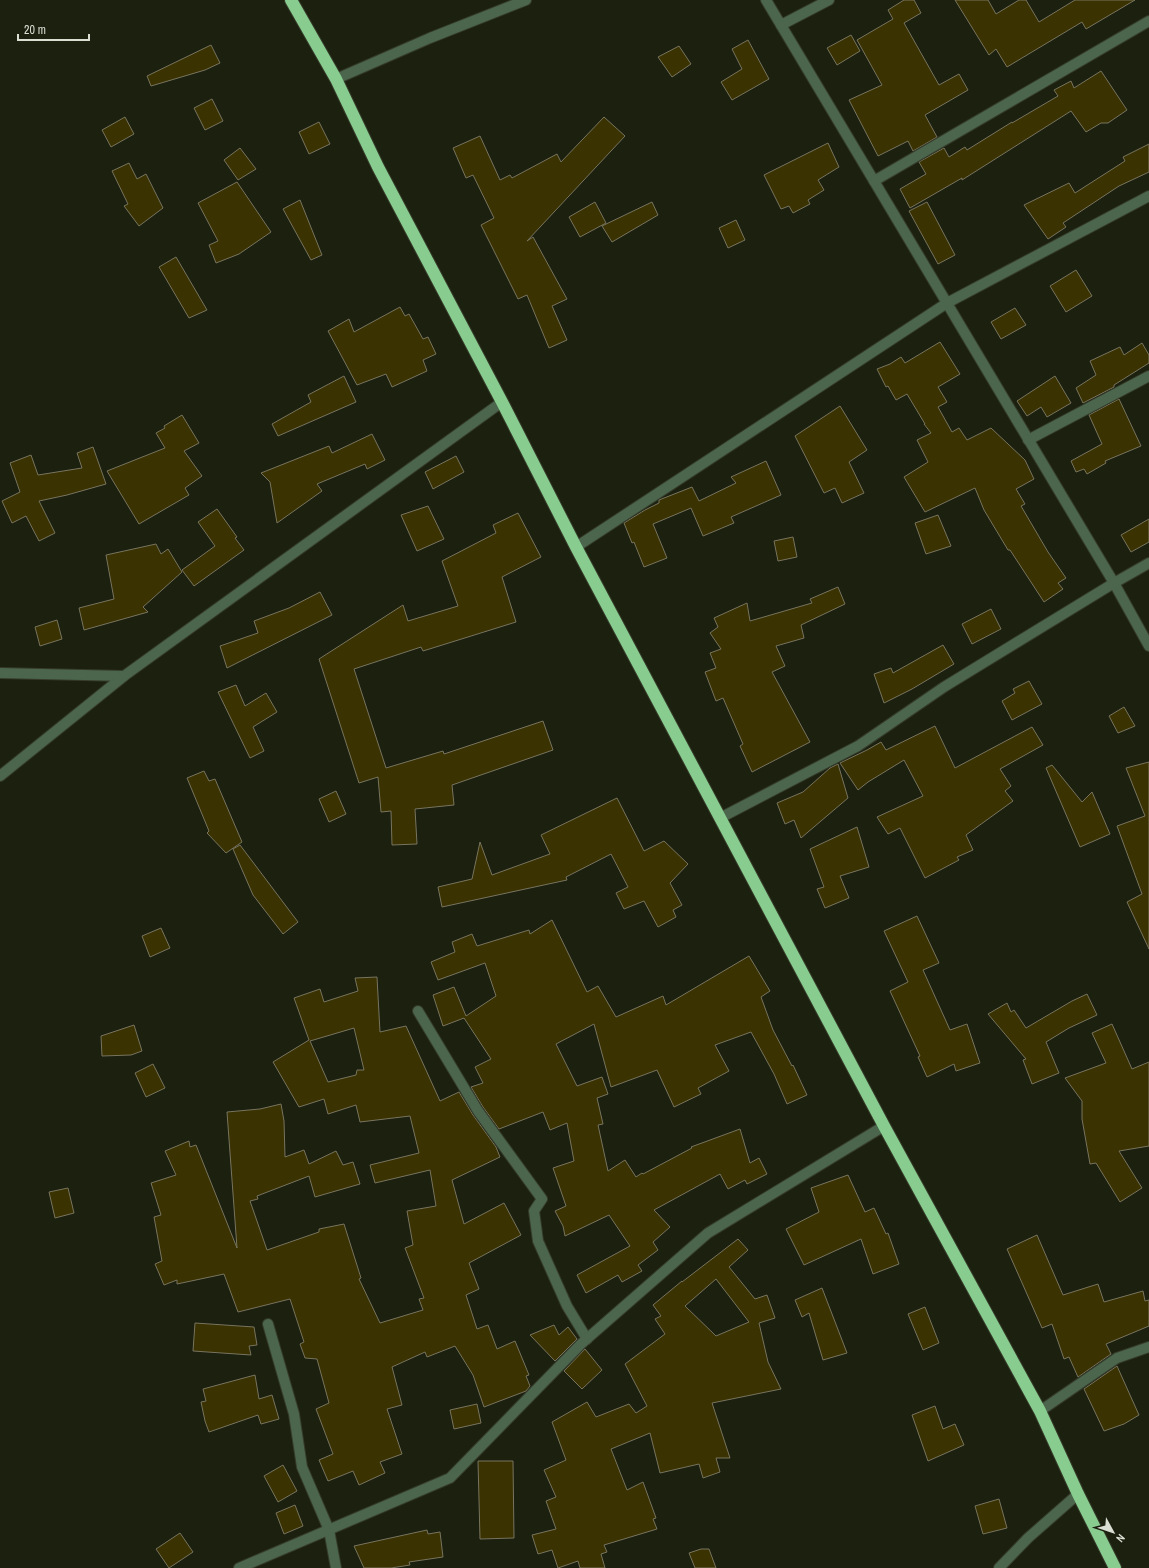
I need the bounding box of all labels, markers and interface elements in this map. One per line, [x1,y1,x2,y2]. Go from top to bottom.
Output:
scale bar [18,16,89,42]
text: 20 m [24,22,46,38]
north arrow [1093,1512,1133,1552]
text: N [1113,1531,1128,1545]

